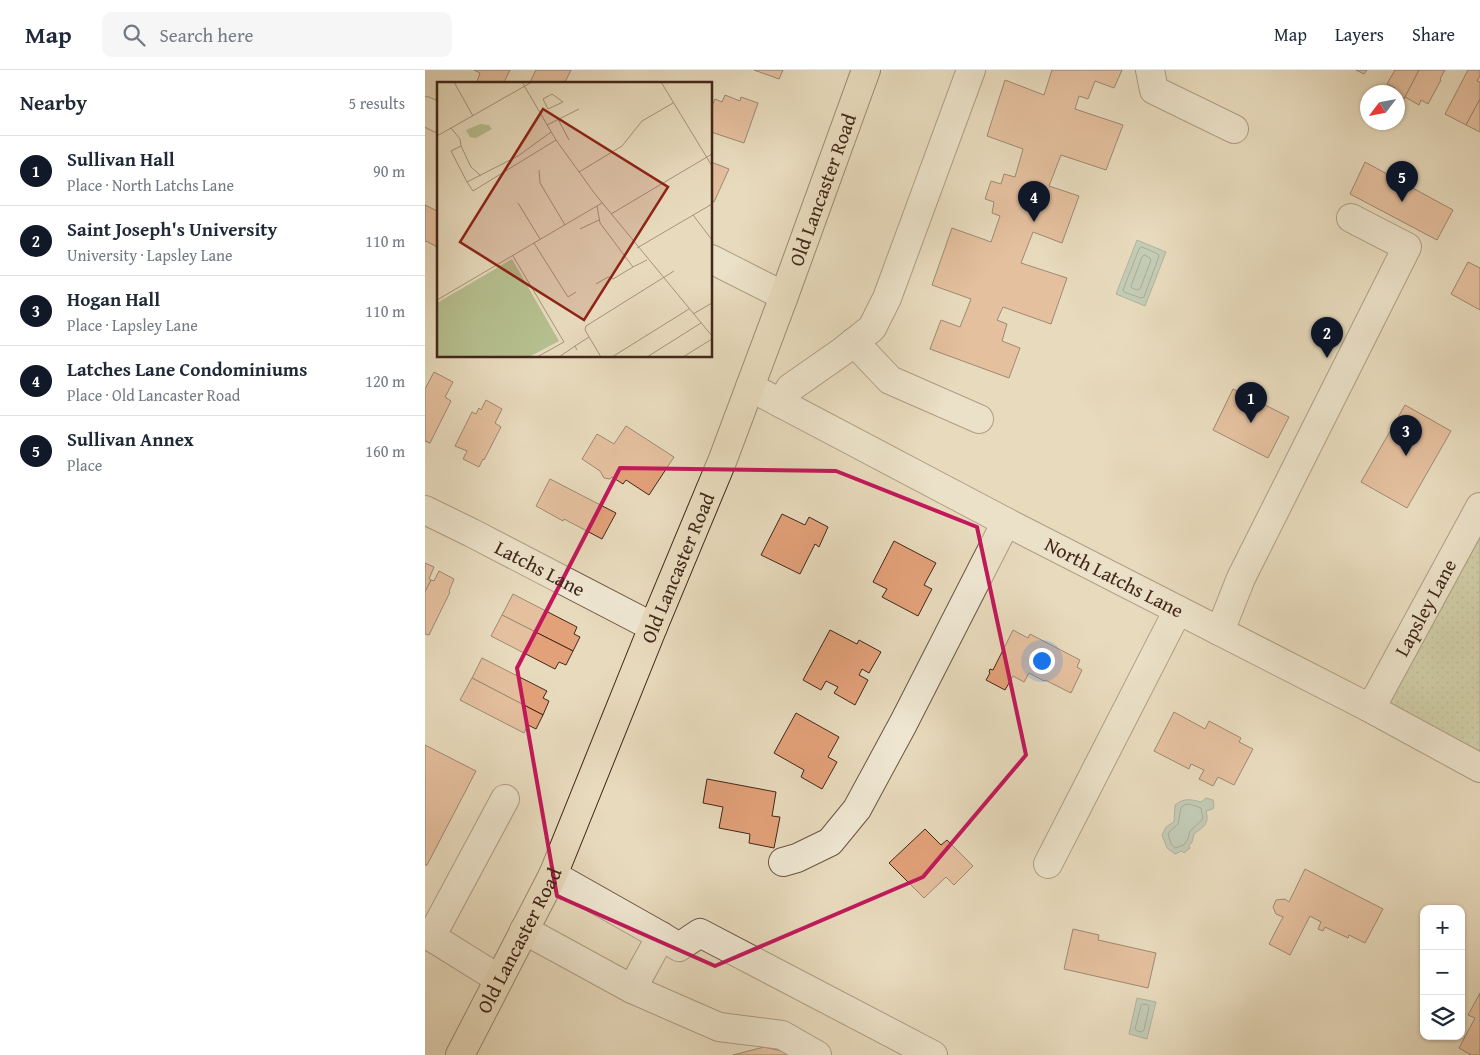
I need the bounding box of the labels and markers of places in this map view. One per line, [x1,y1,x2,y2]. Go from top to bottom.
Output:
pin: 5 [1386,161,1418,202]
pin: 4 [1018,181,1050,222]
pin: 2 [1311,317,1343,358]
pin: 1 [1235,382,1267,423]
pin: 3 [1390,415,1422,456]

